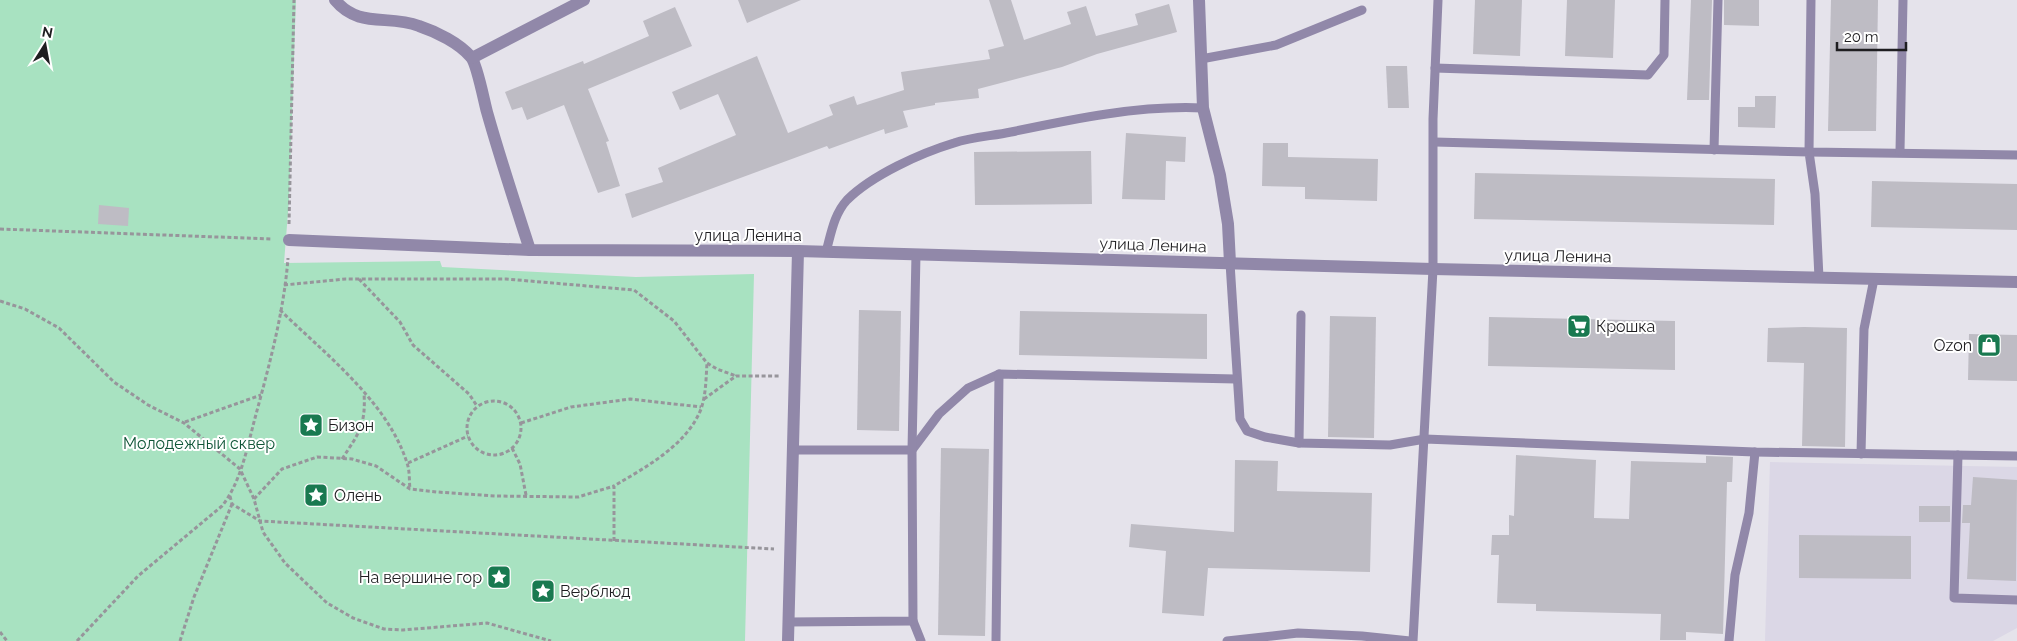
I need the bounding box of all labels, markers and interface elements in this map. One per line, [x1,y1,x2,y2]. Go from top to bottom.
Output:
north arrow [20,20,70,70]
scale bar [1837,20,1906,52]
text: N [41,23,54,41]
text: 20 m [1844,28,1879,46]
street label: улица Ленина [694,226,802,245]
street label: улица Ленина [1099,234,1207,256]
street label: улица Ленина [1504,246,1612,266]
supermarket icon: Крошка [1566,313,1592,339]
place label: Крошка [1596,317,1655,336]
shop icon: Ozon [1976,332,2002,358]
place label: Ozon [1933,336,1972,355]
place icon: Бизон [298,412,324,438]
place label: Бизон [328,416,374,435]
park label: Молодежный сквер [123,434,275,453]
place icon: Олень [303,482,329,508]
place label: Олень [334,486,382,505]
place icon: На вершине гор [486,564,512,590]
place label: На вершине гор [359,568,482,587]
place icon: Верблюд [530,578,556,604]
place label: Верблюд [560,582,630,601]

